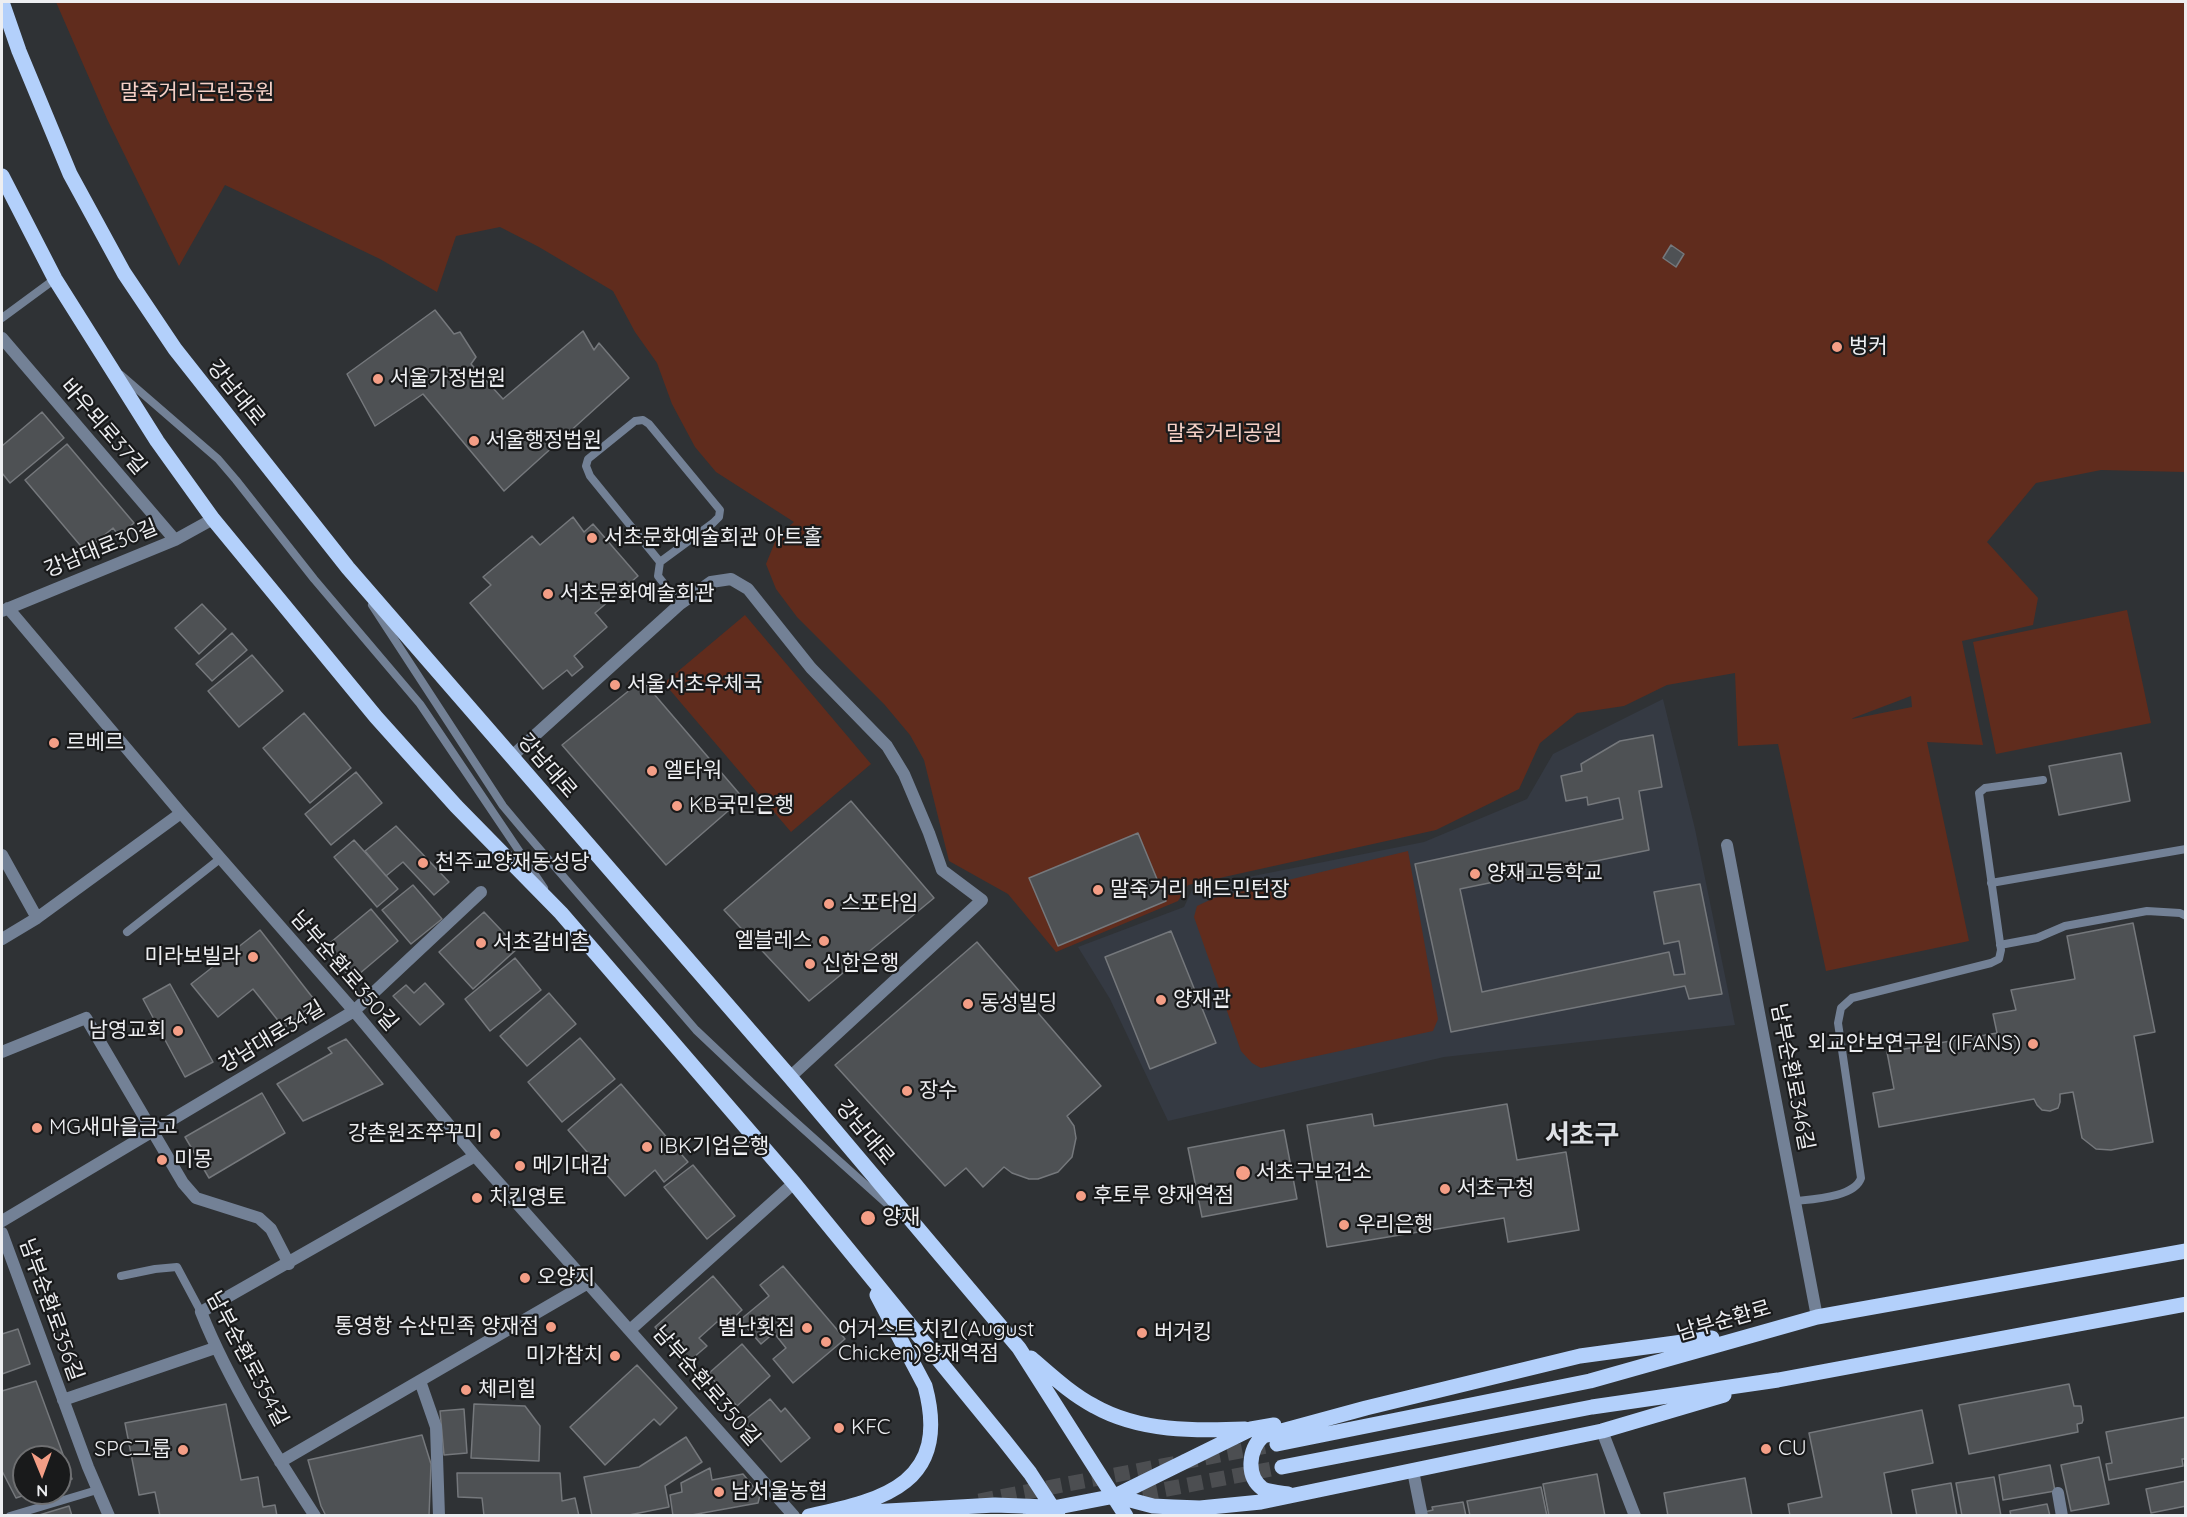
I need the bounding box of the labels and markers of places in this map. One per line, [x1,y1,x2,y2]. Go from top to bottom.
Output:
place label: 벙커 [1849,334,1888,360]
marker: 벙커 [1830,340,1844,354]
place label: 서울가정법원 [390,366,506,392]
marker: 서울가정법원 [371,372,385,386]
place label: 서울행정법원 [486,428,602,454]
marker: 서울행정법원 [467,434,481,448]
place label: 서초문화예술회관 아트홀 [604,525,822,551]
marker: 서초문화예술회관 아트홀 [585,531,599,545]
place label: 서초문화예술회관 [560,581,715,607]
marker: 서초문화예술회관 [541,587,555,601]
place label: 서울서초우체국 [627,672,762,698]
marker: 서울서초우체국 [608,678,622,692]
place label: 르베르 [66,730,124,756]
marker: 르베르 [47,736,61,750]
place label: 엘타워 [664,758,722,784]
marker: 엘타워 [645,764,659,778]
place label: KB국민은행 [689,793,794,819]
marker: KB국민은행 [670,799,684,813]
place label: 천주교양재동성당 [435,850,590,876]
marker: 천주교양재동성당 [416,856,430,870]
place label: 양재고등학교 [1487,861,1603,887]
marker: 양재고등학교 [1468,867,1482,881]
place label: 말죽거리 배드민턴장 [1110,877,1290,903]
marker: 말죽거리 배드민턴장 [1091,883,1105,897]
place label: 스포타임 [841,891,918,917]
marker: 스포타임 [822,897,836,911]
place label: 엘블레스 [735,928,812,954]
place label: 서초갈비촌 [493,930,590,956]
marker: 엘블레스 [817,934,831,948]
marker: 서초갈비촌 [474,936,488,950]
place label: 미라보빌라 [144,944,241,970]
marker: 미라보빌라 [246,950,260,964]
place label: 신한은행 [822,951,899,977]
marker: 신한은행 [803,957,817,971]
place label: 양재관 [1173,987,1231,1013]
place label: 동성빌딩 [980,991,1057,1017]
marker: 양재관 [1154,993,1168,1007]
marker: 동성빌딩 [961,997,975,1011]
place label: 남영교회 [89,1018,166,1044]
marker: 남영교회 [171,1024,185,1038]
place label: 외교안보연구원 (IFANS) [1807,1031,2021,1057]
marker: 외교안보연구원 (IFANS) [2026,1037,2040,1051]
place label: 장수 [919,1078,958,1104]
marker: 장수 [900,1084,914,1098]
place label: MG새마을금고 [49,1115,178,1141]
marker: MG새마을금고 [30,1121,44,1135]
place label: 강촌원조쭈꾸미 [348,1121,483,1147]
marker: 강촌원조쭈꾸미 [488,1127,502,1141]
place label: IBK기업은행 [659,1134,769,1160]
marker: IBK기업은행 [640,1140,654,1154]
place label: 미몽 [174,1147,213,1173]
marker: 미몽 [155,1153,169,1167]
place label: 메기대감 [532,1153,609,1179]
marker: 메기대감 [513,1159,527,1173]
place label: 서초구보건소 [1256,1160,1372,1186]
marker: 서초구보건소 [1234,1164,1252,1182]
place label: 서초구청 [1457,1176,1534,1202]
marker: 서초구청 [1438,1182,1452,1196]
place label: 후토루 양재역점 [1093,1183,1234,1209]
place label: 치킨영토 [489,1185,566,1211]
marker: 후토루 양재역점 [1074,1189,1088,1203]
marker: 치킨영토 [470,1191,484,1205]
place label: 양재 [882,1205,921,1231]
marker: 양재 [859,1209,877,1227]
place label: 우리은행 [1356,1212,1433,1238]
marker: 우리은행 [1337,1218,1351,1232]
place label: 오양지 [537,1265,595,1291]
marker: 오양지 [518,1271,532,1285]
place label: 통영항 수산민족 양재점 [334,1314,539,1340]
place label: 별난횟집 [718,1315,795,1341]
place label: 어거스트 치킨(August Chicken)양재역점 [838,1317,1034,1367]
marker: 통영항 수산민족 양재점 [544,1320,558,1334]
place label: 버거킹 [1154,1320,1212,1346]
marker: 별난횟집 [800,1321,814,1335]
marker: 버거킹 [1135,1326,1149,1340]
marker: 어거스트 치킨(August Chicken)양재역점 [819,1335,833,1349]
place label: 미가참치 [526,1343,603,1369]
marker: 미가참치 [608,1349,622,1363]
place label: 체리힐 [478,1377,536,1403]
marker: 체리힐 [459,1383,473,1397]
place label: KFC [851,1415,891,1441]
marker: KFC [832,1421,846,1435]
place label: CU [1778,1436,1807,1462]
place label: SPC그룹 [94,1437,171,1463]
marker: CU [1759,1442,1773,1456]
marker: SPC그룹 [176,1443,190,1457]
place label: 남서울농협 [731,1479,828,1505]
marker: 남서울농협 [712,1485,726,1499]

